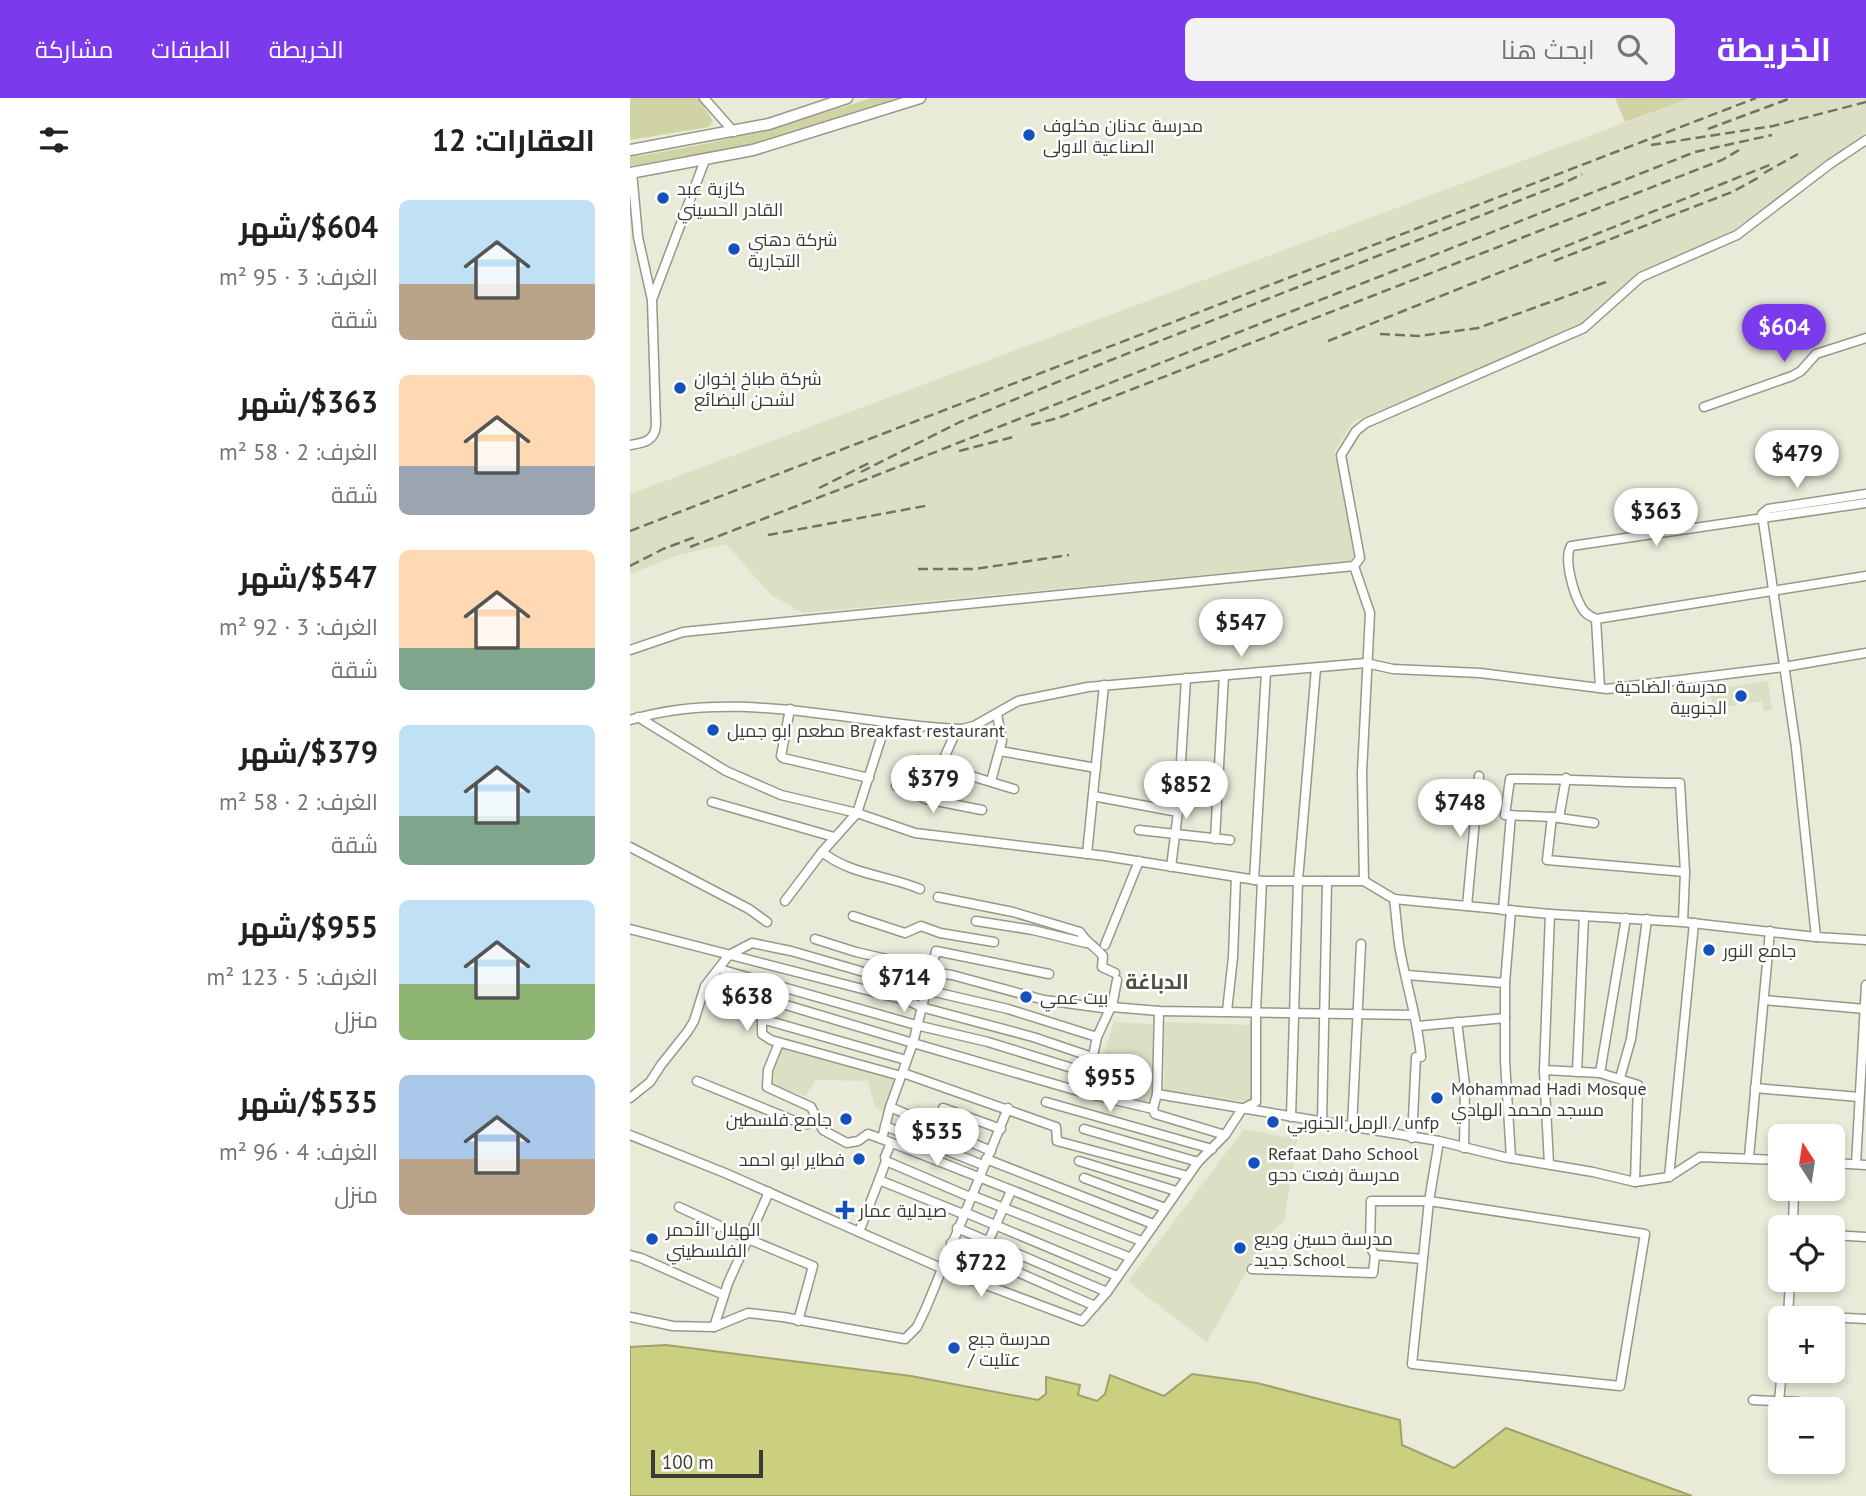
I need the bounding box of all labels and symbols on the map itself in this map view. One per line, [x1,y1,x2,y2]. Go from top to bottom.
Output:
place label: مدرسة عدنان مخلوف الصناعية الاولى [1043,114,1203,158]
marker: مدرسة عدنان مخلوف الصناعية الاولى [1021,127,1037,143]
place label: كازية عبد القادر الحسيني [677,177,783,224]
marker: كازية عبد القادر الحسيني [655,190,671,206]
place label: شركة دهني التجارية [748,228,837,272]
marker: شركة دهني التجارية [726,241,742,257]
pin: $604 [1743,304,1825,364]
place label: شركة طباخ إخوان لشحن البضائع [694,367,822,412]
marker: شركة طباخ إخوان لشحن البضائع [672,380,688,396]
pin: $479 [1756,430,1838,490]
pin: $363 [1615,489,1697,548]
pin: $547 [1200,600,1282,659]
place label: مدرسة الضاحية الجنوبية [1615,675,1727,719]
marker: مدرسة الضاحية الجنوبية [1733,688,1749,704]
place label: مطعم ابو جميل Breakfast restaurant [727,719,1005,743]
marker: مطعم ابو جميل Breakfast restaurant [705,722,721,738]
pin: $379 [892,756,974,815]
pin: $852 [1145,762,1227,821]
pin: $748 [1419,780,1501,839]
place label: جامع النور [1722,939,1796,963]
marker: جامع النور [1701,942,1717,958]
pin: $714 [863,954,945,1014]
district label: الدباغة [1125,968,1189,995]
pin: $638 [706,974,788,1033]
place label: بيت عمي [1040,986,1108,1012]
marker: بيت عمي [1018,989,1034,1005]
pin: $955 [1069,1054,1151,1114]
place label: Mohammad Hadi Mosque مسجد محمد الهادي [1451,1077,1647,1124]
marker: Mohammad Hadi Mosque مسجد محمد الهادي [1429,1090,1445,1106]
place label: جامع فلسطين [726,1108,832,1132]
pin: $535 [896,1108,978,1168]
marker: جامع فلسطين [838,1111,854,1127]
place label: الرمل الجنوبي / unfp [1287,1111,1439,1137]
marker: الرمل الجنوبي / unfp [1265,1114,1281,1130]
north arrow [1768,1124,1844,1200]
place label: Refaat Daho School مدرسة رفعت دحو [1268,1142,1419,1186]
place label: فطاير ابو احمد [739,1148,845,1171]
marker: فطاير ابو احمد [851,1151,867,1167]
marker: Refaat Daho School مدرسة رفعت دحو [1246,1155,1262,1171]
place label: صيدلية عمار [858,1199,947,1222]
marker: صيدلية عمار [837,1202,853,1218]
place label: الهلال الأحمر الفلسطيني [665,1218,761,1265]
place label: مدرسة حسين وديع جديد School [1254,1227,1393,1271]
marker: الهلال الأحمر الفلسطيني [644,1231,660,1247]
pin: $722 [940,1240,1022,1299]
marker: مدرسة حسين وديع جديد School [1232,1240,1248,1256]
place label: مدرسة جبع / عتليت [967,1327,1051,1371]
marker: مدرسة جبع / عتليت [946,1340,962,1356]
scale bar [651,1447,763,1479]

